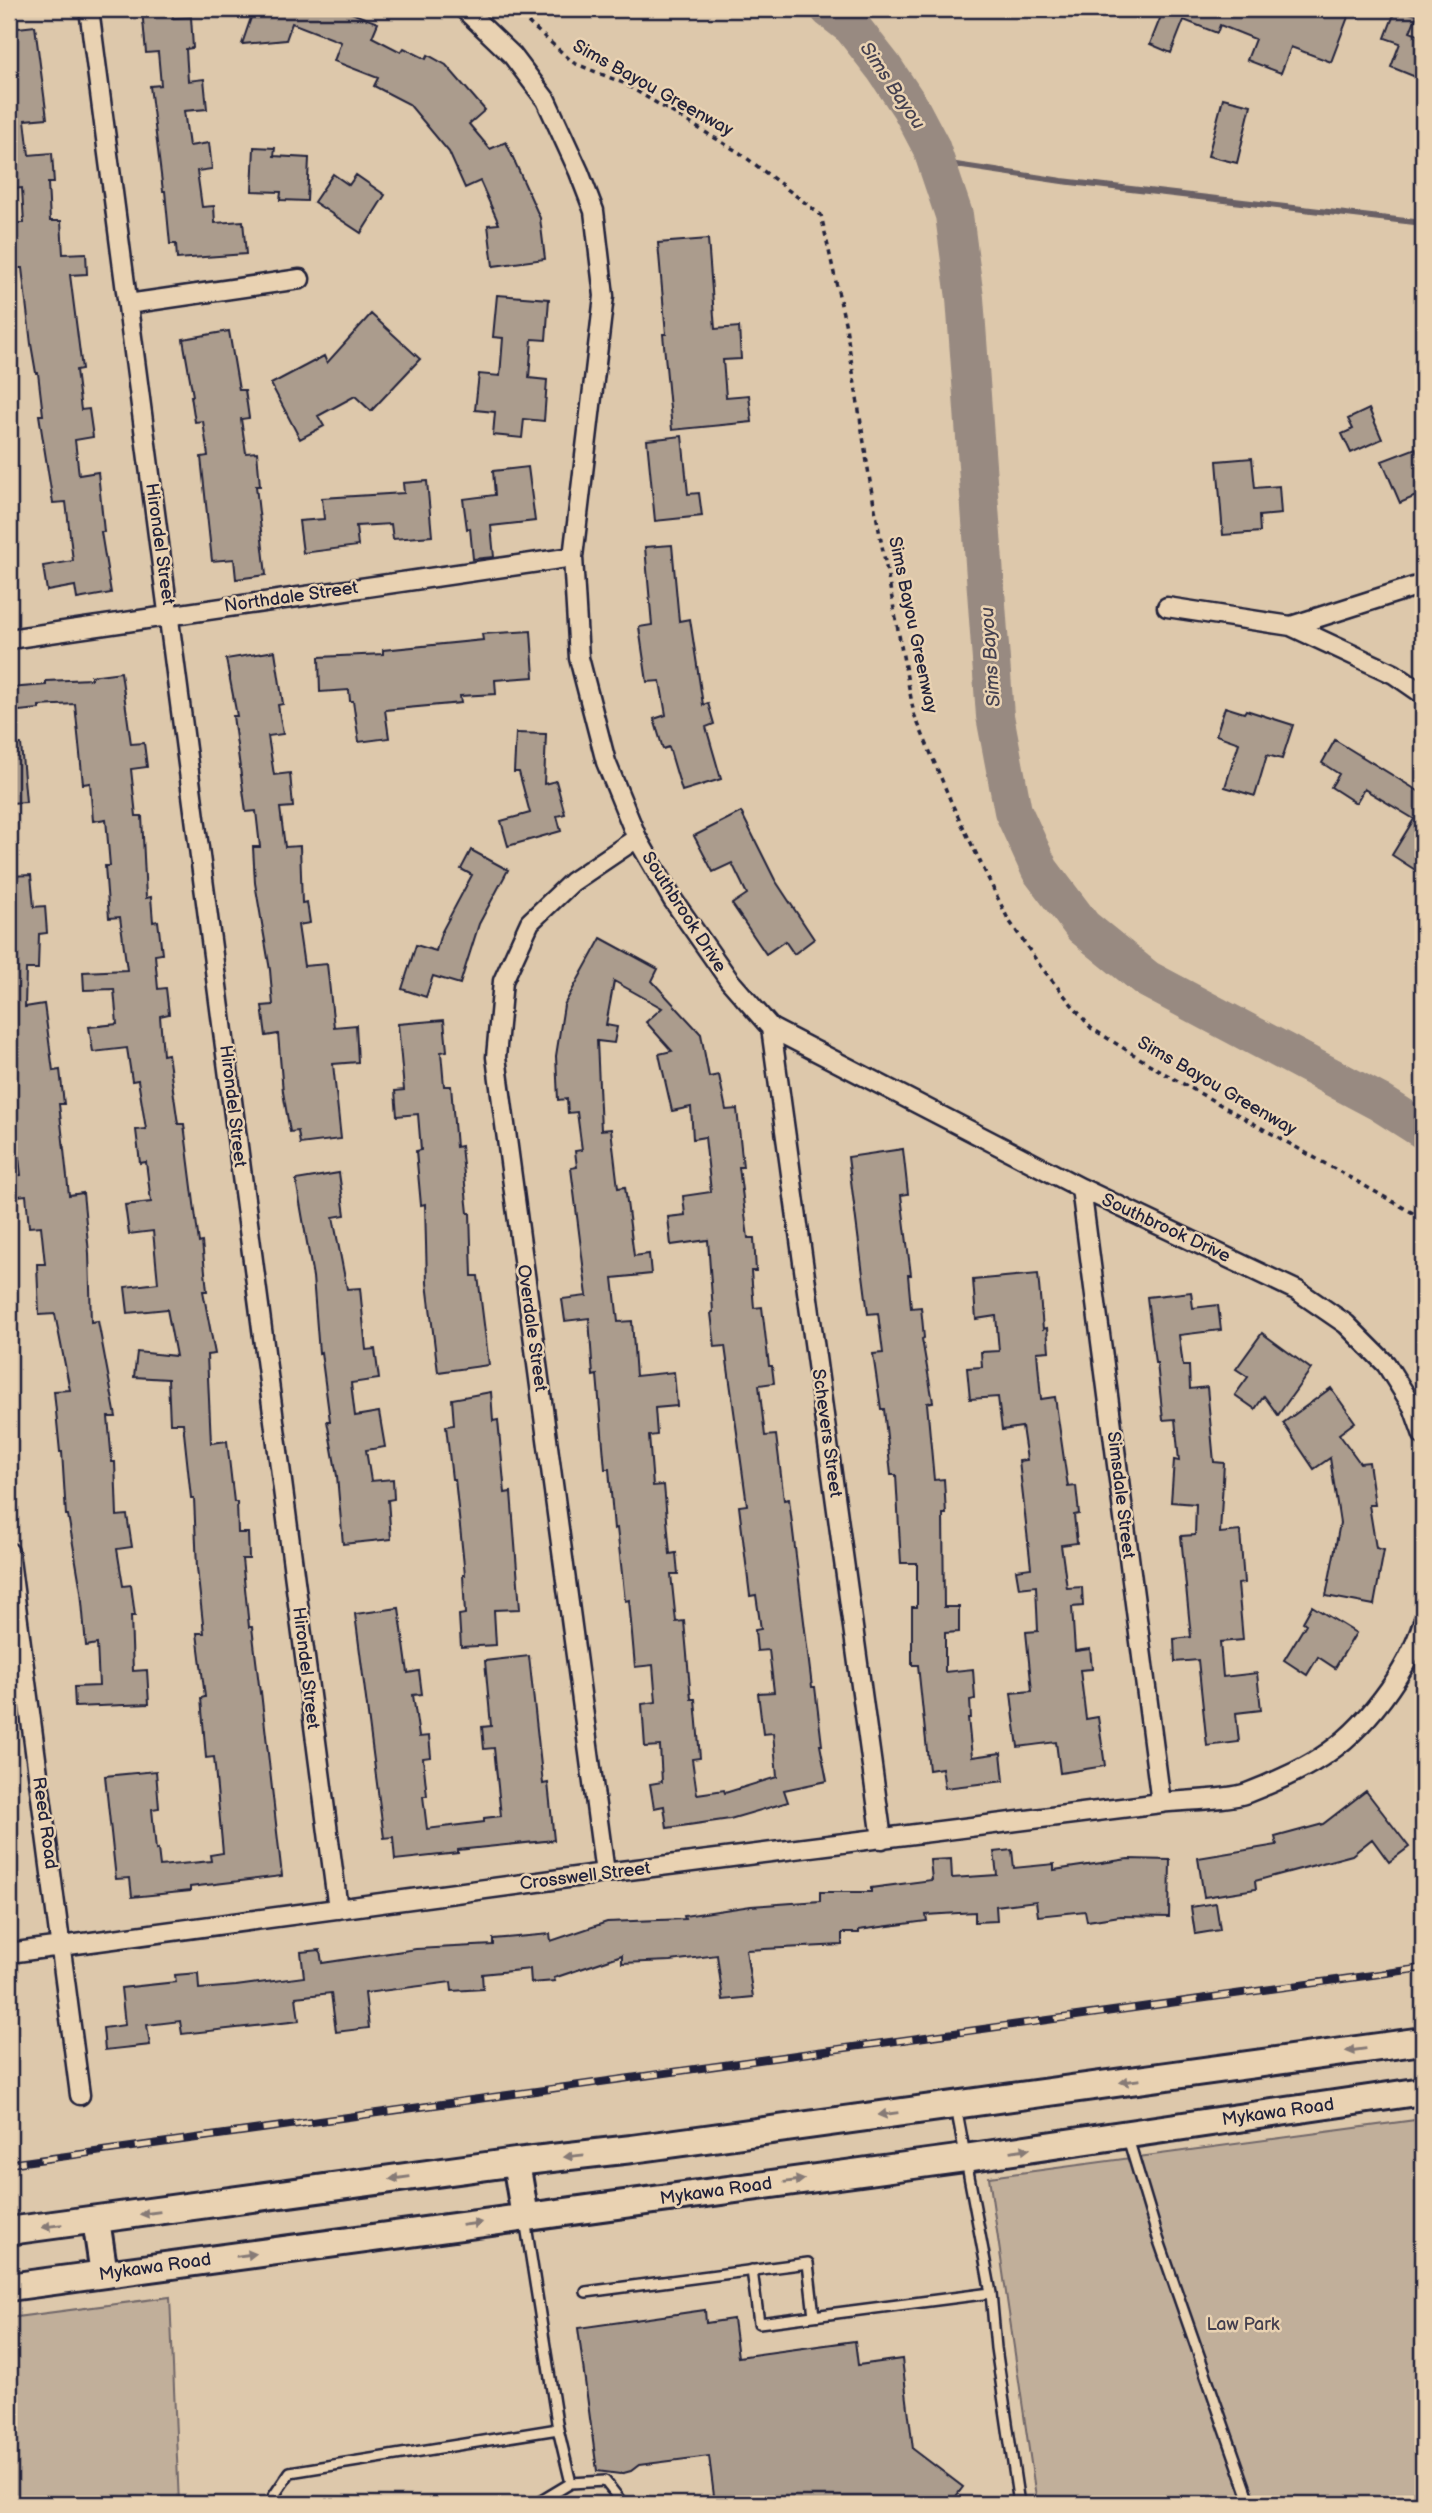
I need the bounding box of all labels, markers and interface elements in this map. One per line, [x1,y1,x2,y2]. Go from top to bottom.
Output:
street label: Sims Bayou Greenway [569,35,738,141]
water label: Sims Bayou [854,38,930,134]
street label: Hirondel Street [141,482,179,607]
street label: Sims Bayou Greenway [884,535,942,716]
street label: Northdale Street [223,577,360,617]
water label: Sims Bayou [976,606,1006,708]
street label: Southbrook Drive [637,848,731,976]
street label: Sims Bayou Greenway [1134,1032,1301,1141]
street label: Hirondel Street [215,1044,251,1169]
street label: Southbrook Drive [1098,1189,1234,1267]
street label: Overdale Street [513,1263,551,1393]
street label: Schevers Street [808,1367,846,1499]
street label: Simsdale Street [1103,1430,1139,1560]
street label: Hirondel Street [288,1606,324,1731]
street label: Reed Road [28,1776,62,1870]
street label: Crosswell Street [518,1858,652,1894]
one-way arrow [1344,2045,1366,2056]
one-way arrow [1119,2076,1141,2087]
street label: Mykawa Road [1221,2094,1335,2130]
one-way arrow [877,2109,899,2120]
one-way arrow [1009,2144,1031,2155]
one-way arrow [563,2150,585,2161]
one-way arrow [389,2173,411,2184]
street label: Mykawa Road [659,2173,773,2209]
one-way arrow [784,2175,806,2186]
one-way arrow [138,2208,160,2219]
one-way arrow [461,2219,483,2230]
one-way arrow [41,2220,63,2231]
street label: Mykawa Road [98,2249,212,2285]
one-way arrow [236,2249,258,2260]
park label: Law Park [1206,2314,1280,2335]

